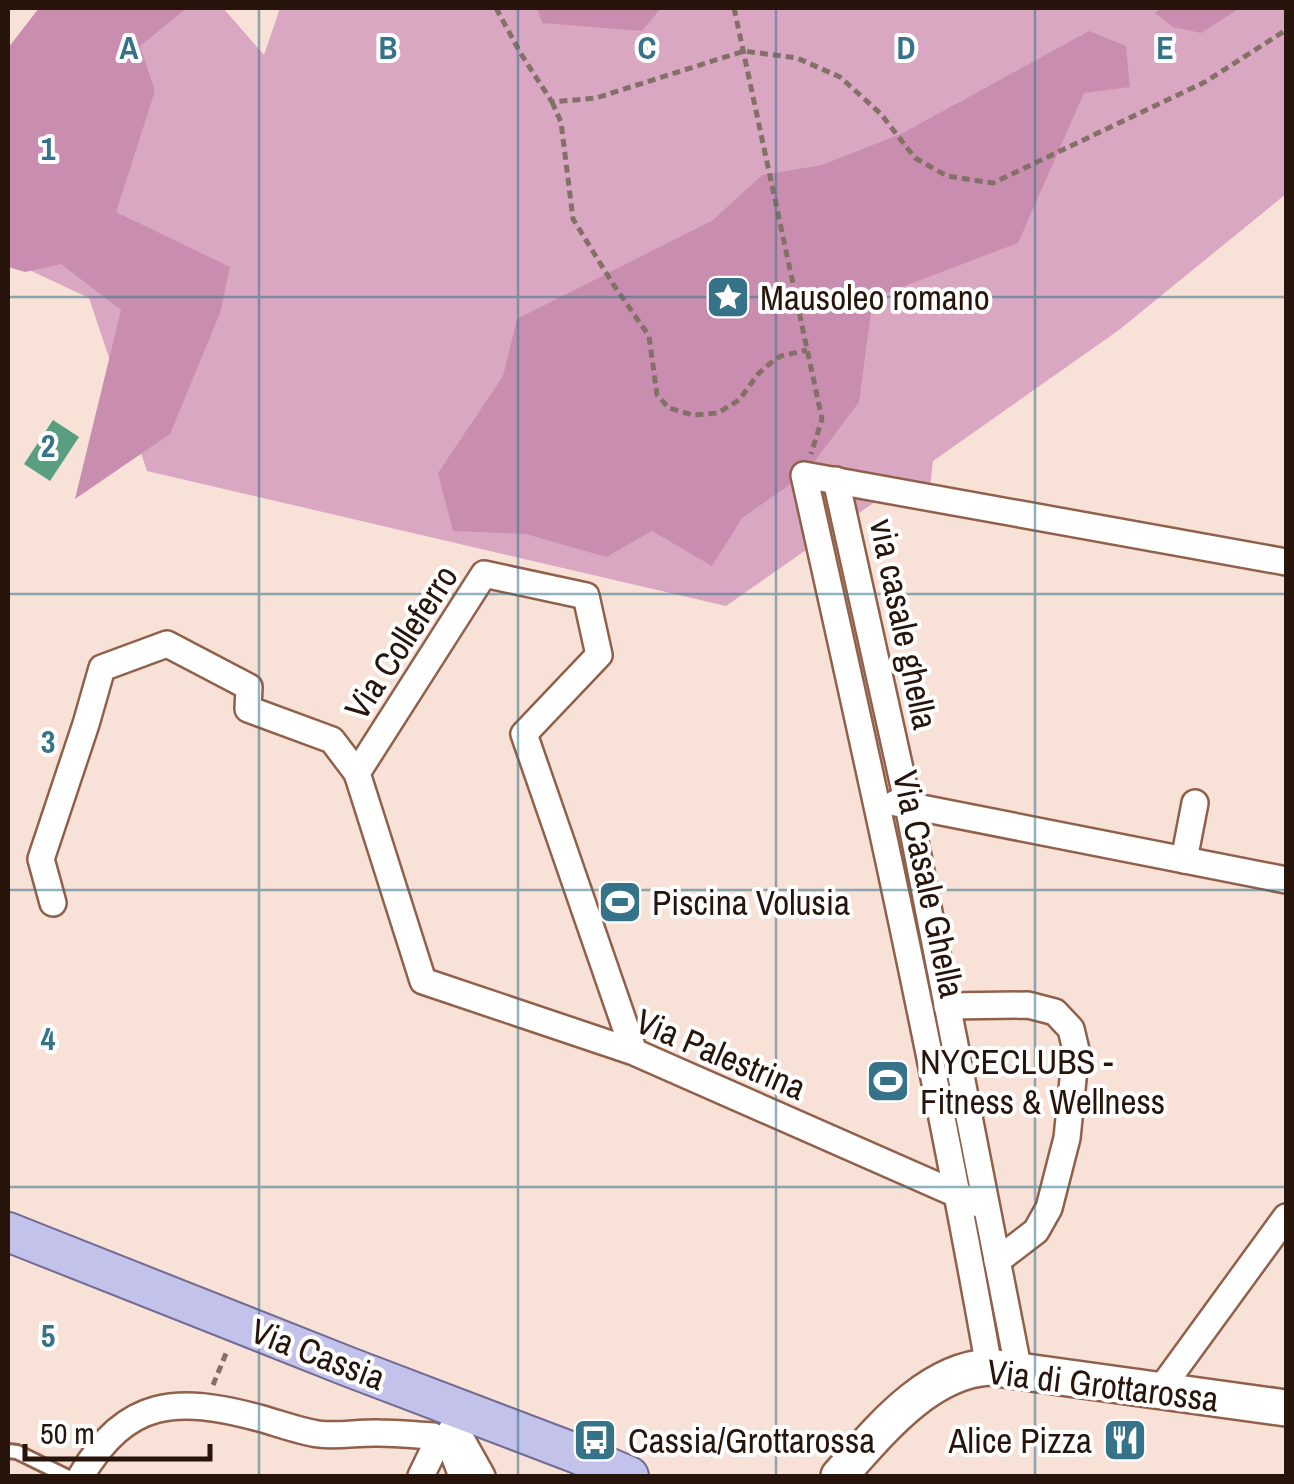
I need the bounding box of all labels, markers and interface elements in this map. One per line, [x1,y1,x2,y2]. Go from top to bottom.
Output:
text: A [120,26,139,69]
text: B [379,26,397,69]
text: C [638,26,656,69]
text: D [897,26,915,69]
text: E [1156,26,1174,69]
text: 1 [41,127,56,170]
place icon: Mausoleo romano [705,274,751,320]
place label: Mausoleo romano [760,274,990,321]
text: 2 [41,424,55,467]
street label: via casale ghella [859,515,949,733]
street label: Via Colleferro [334,556,468,728]
text: 3 [41,720,55,763]
street label: Via Casale Ghella [882,766,976,1002]
sports icon: Piscina Volusia [597,879,643,925]
place label: Piscina Volusia [652,879,850,926]
street label: Via Palestrina [629,997,813,1111]
text: 4 [41,1017,56,1060]
place label: NYCECLUBS - Fitness & Wellness [920,1038,1165,1125]
sports icon: NYCECLUBS - Fitness & Wellness [865,1058,911,1104]
street label: Via Cassia [244,1307,392,1401]
text: 5 [41,1314,55,1357]
street label: Via di Grottarossa [985,1348,1221,1422]
scale bar [25,1399,210,1461]
text: 50 m [40,1413,95,1453]
bus stop icon: Cassia/Grottarossa [572,1417,618,1463]
place label: Cassia/Grottarossa [628,1417,875,1464]
place label: Alice Pizza [947,1417,1092,1464]
restaurant icon: Alice Pizza [1102,1417,1148,1463]

